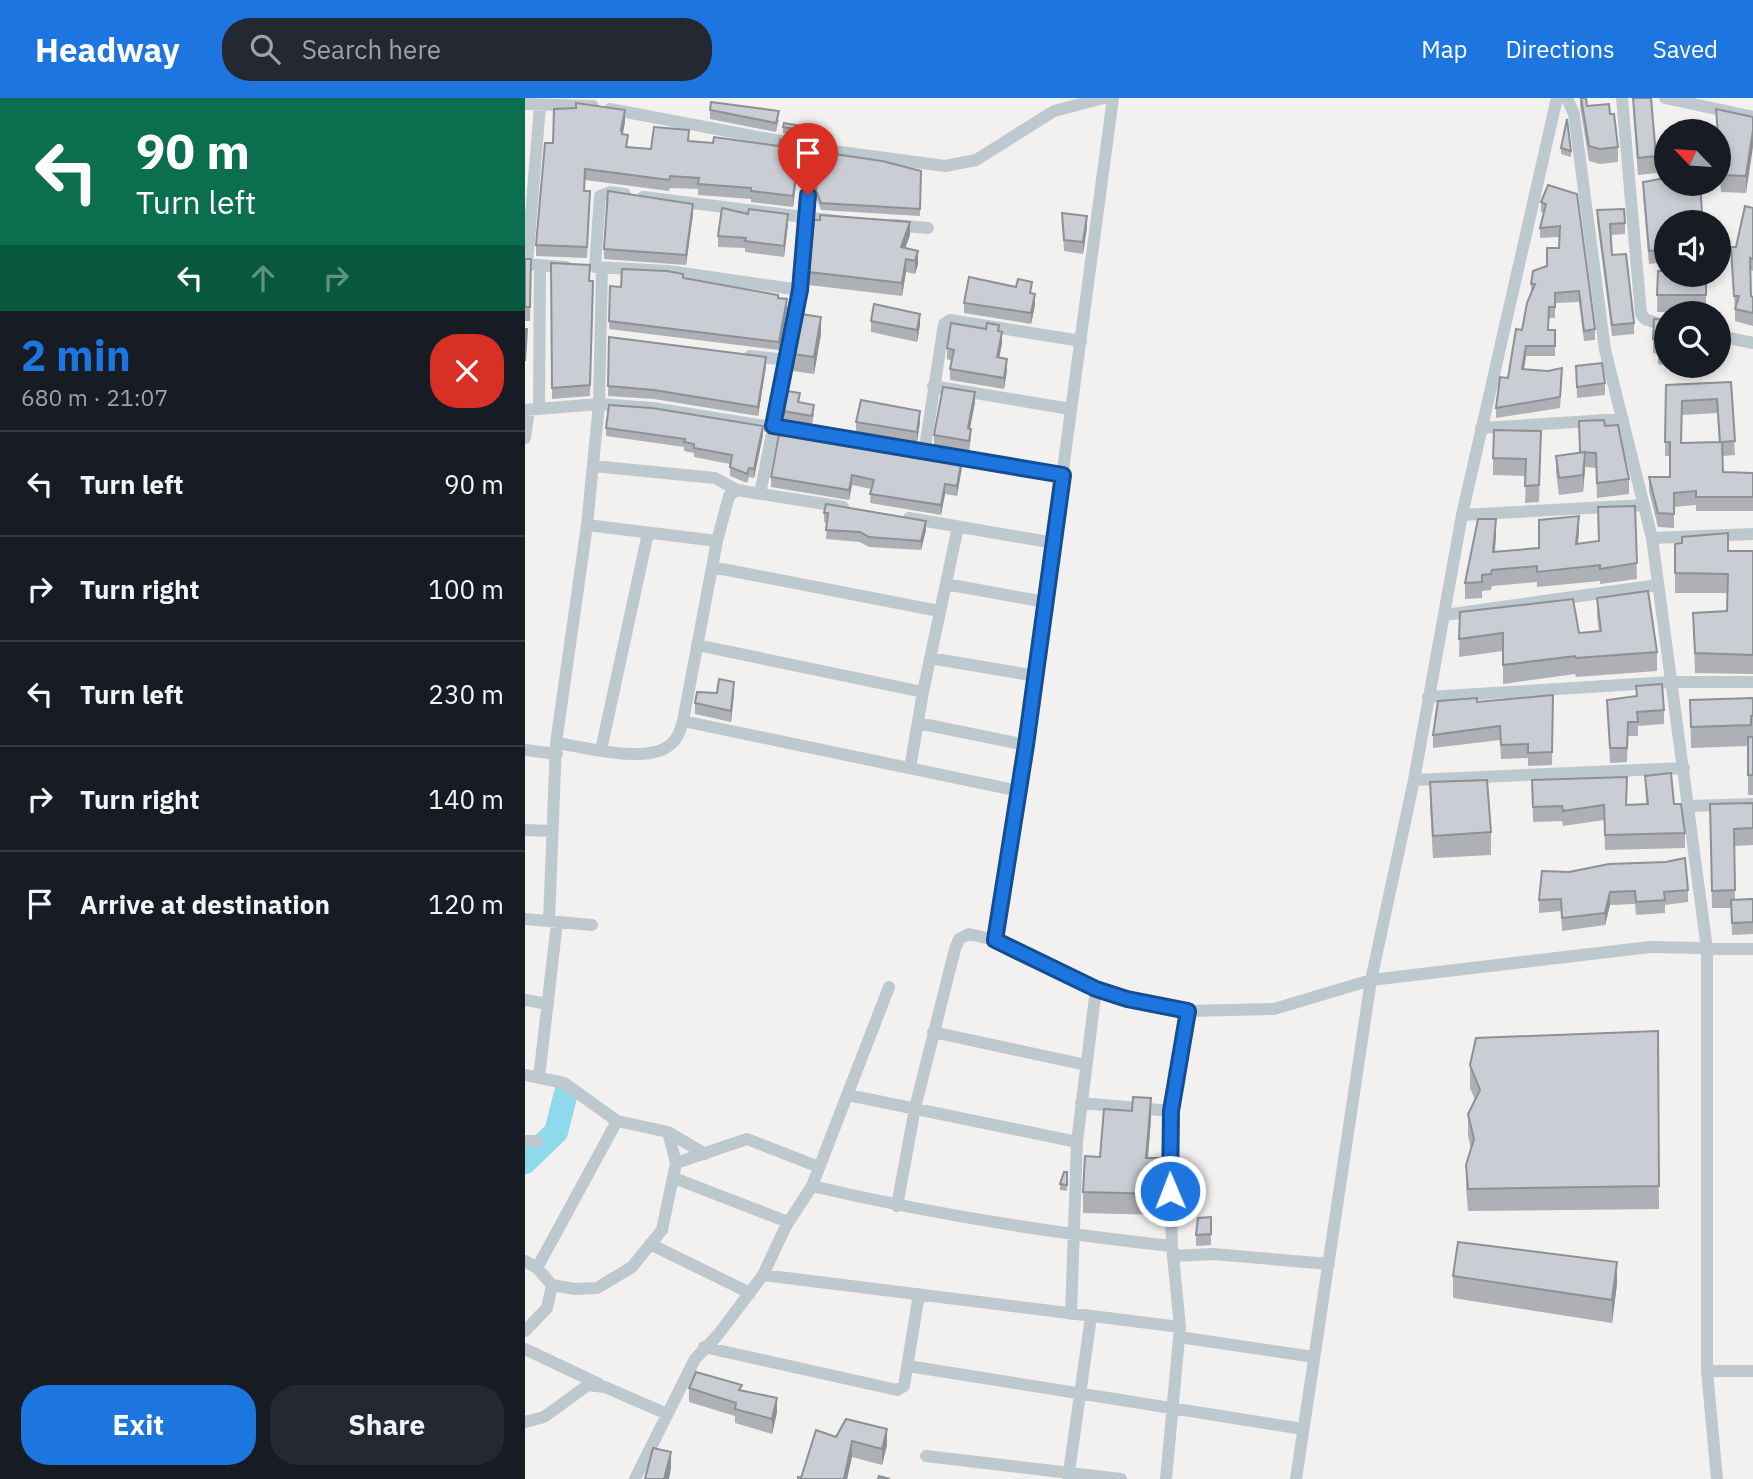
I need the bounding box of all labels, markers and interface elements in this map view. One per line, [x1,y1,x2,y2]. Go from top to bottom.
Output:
search box [222,18,712,81]
text: Headway [35,28,180,71]
icon: search [246,30,284,68]
text: Search here [302,32,441,66]
text: Map [1421,33,1467,65]
text: Directions [1505,33,1615,65]
text: Saved [1653,33,1718,65]
text: 90 m [136,119,250,182]
north arrow [1654,119,1731,196]
map controls [1654,119,1731,378]
pin [778,123,838,195]
icon: left [21,126,112,217]
icon: arrive [789,134,827,172]
text: Turn left [136,181,256,223]
button: sound [1654,210,1731,287]
icon: left [171,259,209,297]
icon: ahead [244,259,282,297]
icon: right [317,259,355,297]
button: search [1654,301,1731,378]
text: 2 min [21,328,131,383]
button: close [430,334,504,408]
text: 680 m · 21:07 [21,382,168,412]
icon: left [21,465,59,503]
text: Turn left [80,467,183,501]
text: 90 m [444,467,504,501]
icon: right [21,570,59,608]
text: Turn right [80,572,199,606]
text: 100 m [428,572,504,606]
icon: left [21,675,59,713]
text: Turn left [80,677,183,711]
text: 230 m [428,677,504,711]
icon: right [21,780,59,818]
text: Turn right [80,782,199,816]
text: 140 m [428,782,504,816]
icon: arrive [21,885,59,923]
text: Arrive at destination [80,887,330,921]
text: 120 m [428,887,504,921]
position arrow [1133,1154,1207,1228]
button: Exit [21,1385,256,1465]
button: Share [270,1385,504,1465]

